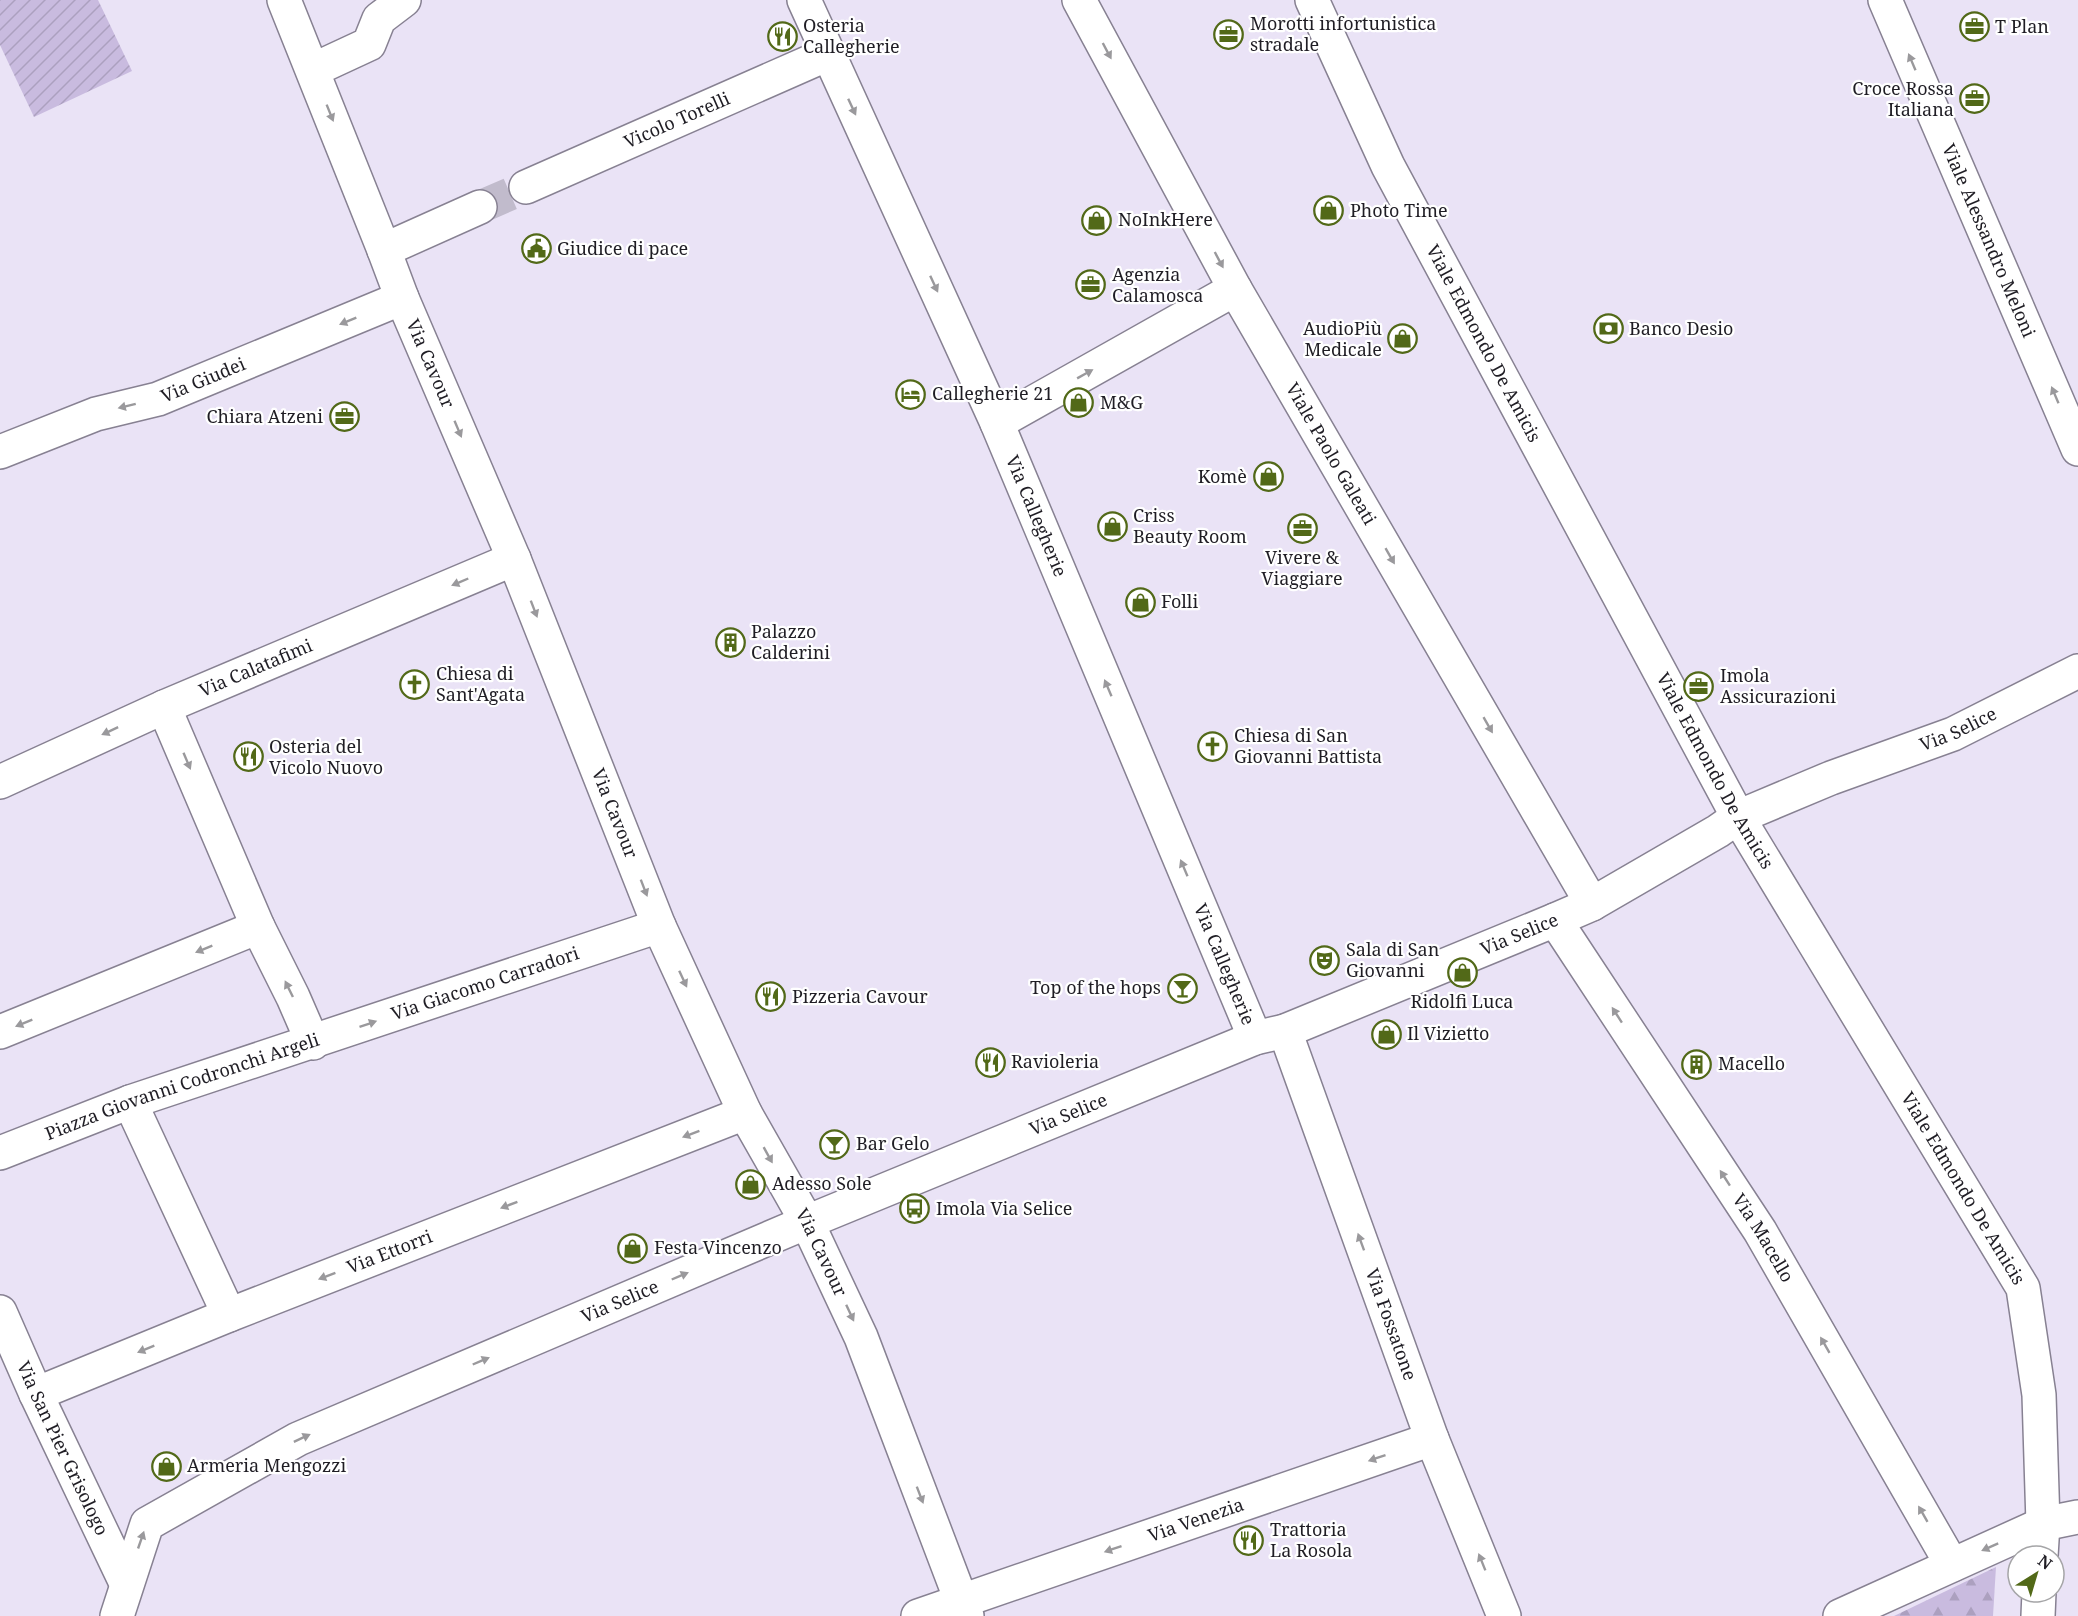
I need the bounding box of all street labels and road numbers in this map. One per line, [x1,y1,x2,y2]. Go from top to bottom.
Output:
street label: Vicolo Torelli [620,86,734,153]
street label: Viale Alessandro Meloni [1937,140,2042,341]
street label: Viale Edmondo De Amicis [1421,240,1547,446]
street label: Via Cavour [401,315,461,412]
street label: Via Giudei [157,351,249,408]
street label: Viale Paolo Galeati [1281,378,1382,529]
street label: Via Callegherie [1001,451,1073,580]
street label: Via Calatafimi [195,633,316,702]
street label: Viale Edmondo De Amicis [1651,668,1780,873]
street label: Via Selice [1916,701,2000,756]
street label: Via Cavour [587,765,644,862]
street label: Via Callegherie [1189,900,1261,1028]
street label: Via Selice [1477,907,1562,960]
street label: Via Giacomo Carradori [388,940,582,1025]
street label: Piazza Giovanni Codronchi Argeli [41,1027,322,1145]
street label: Via Selice [1026,1087,1111,1140]
street label: Viale Edmondo De Amicis [1896,1087,2031,1289]
street label: Via Macello [1727,1188,1800,1286]
street label: Via Cavour [791,1204,853,1300]
street label: Via Ettorri [343,1224,436,1279]
street label: Via Fossatone [1361,1265,1423,1384]
street label: Via Selice [577,1274,662,1328]
street label: Via San Pier Grisologo [12,1357,115,1539]
street label: Via Venezia [1145,1492,1247,1547]

